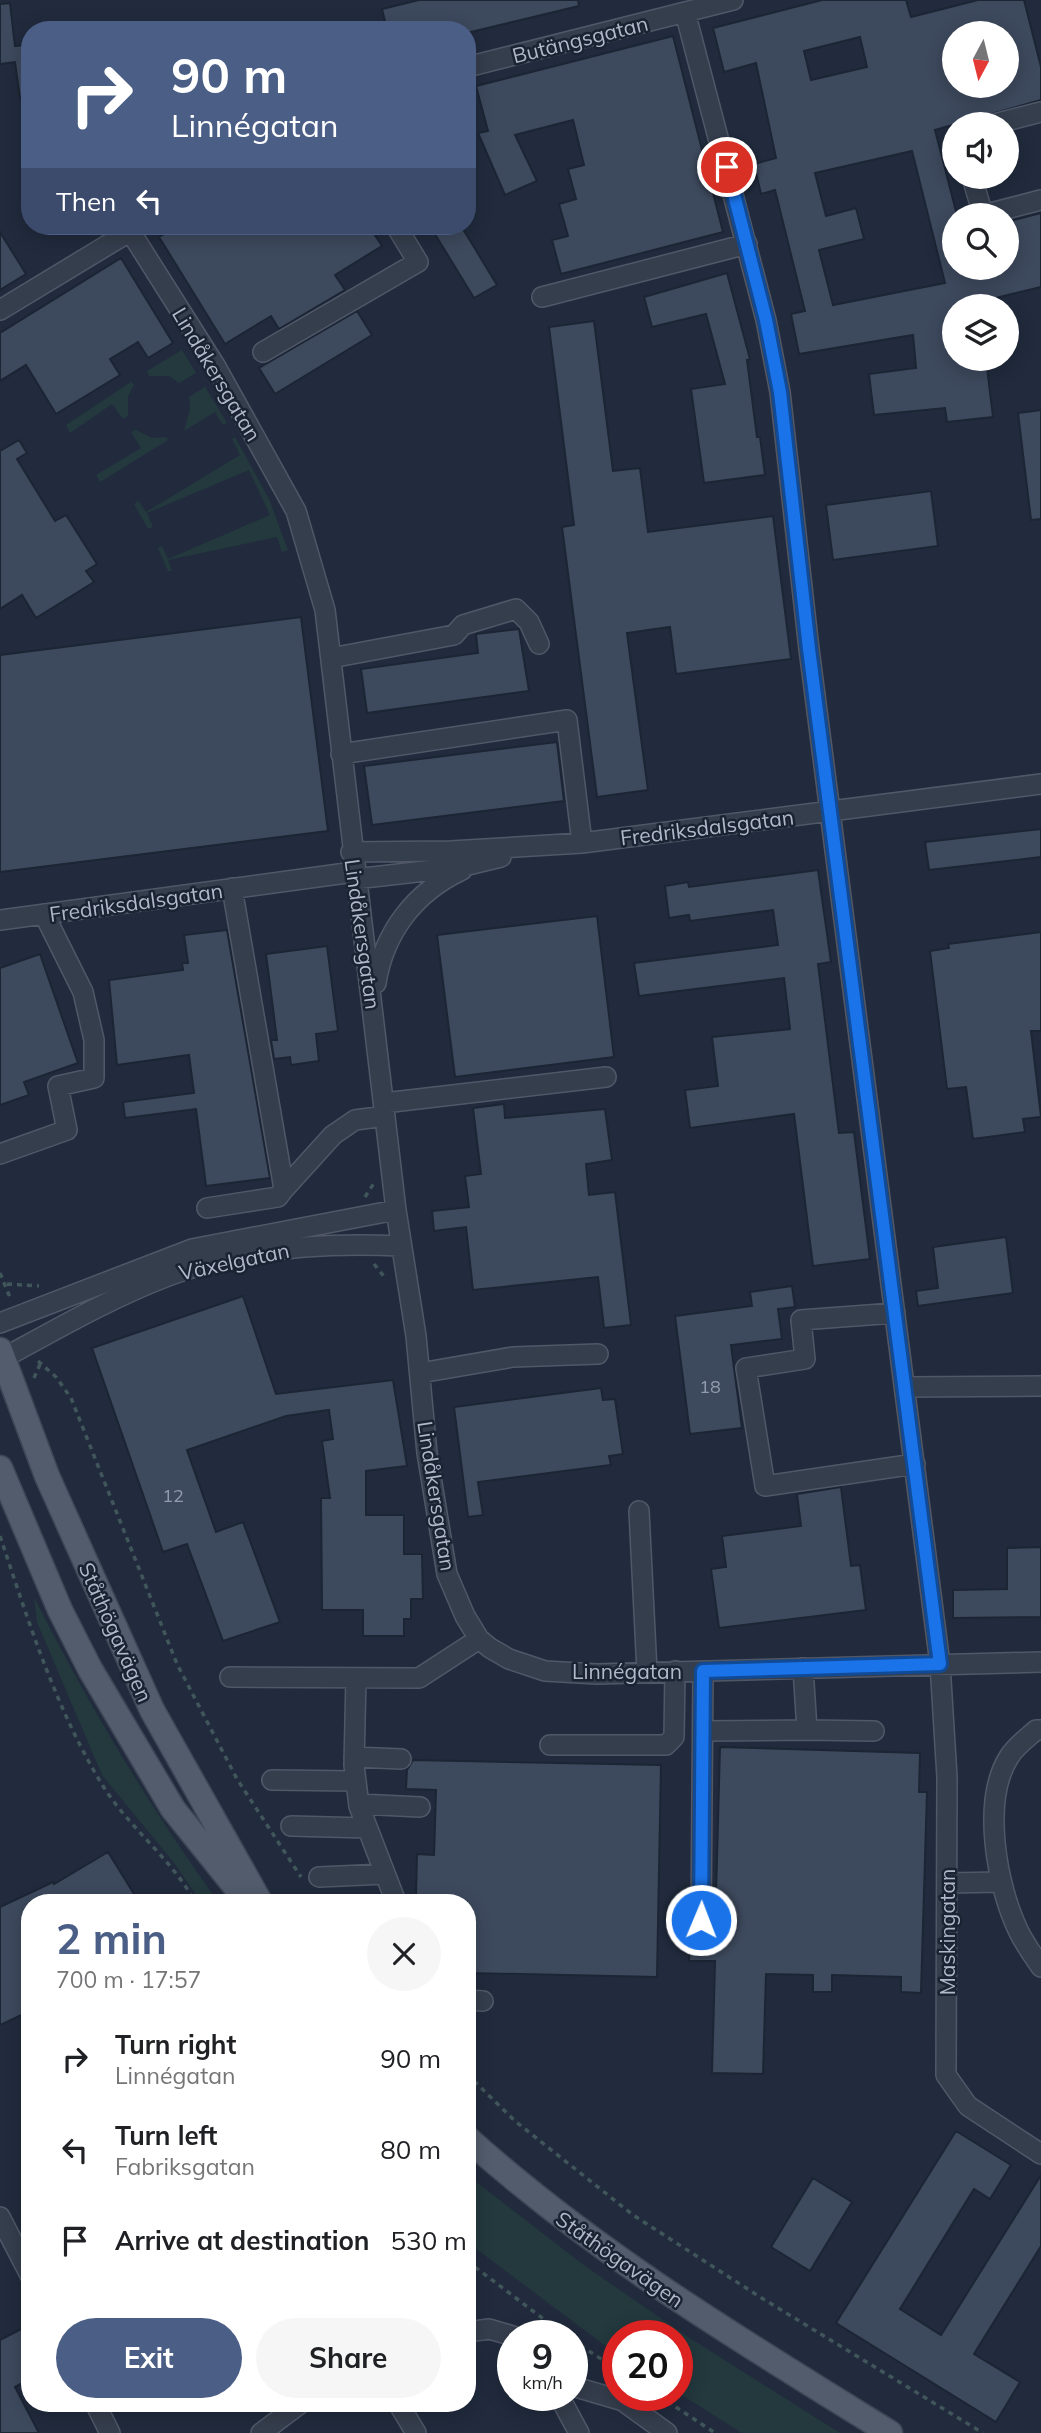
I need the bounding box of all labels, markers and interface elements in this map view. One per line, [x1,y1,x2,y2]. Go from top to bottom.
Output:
street label: Butängsgatan [509,10,651,68]
north arrow [942,21,1018,98]
map controls [942,21,1019,371]
text: 90 m [171,44,287,105]
icon: right [56,49,147,140]
text: Linnégatan [171,105,339,145]
button: sound [942,112,1019,189]
pin [697,137,757,197]
icon: arrive [708,148,746,186]
icon: left [130,182,168,220]
text: Then [56,185,116,218]
button: search [942,203,1019,280]
button: layers [942,294,1019,371]
street label: Lindåkersgatan [167,302,267,446]
street label: Fredriksdalsgatan [619,803,795,851]
street label: Lindåkersgatan [340,857,386,1011]
street label: Fredriksdalsgatan [48,877,224,927]
street label: Växelgatan [176,1237,292,1285]
house number: 18 [699,1375,721,1398]
street label: Lindåkersgatan [412,1419,462,1573]
house number: 12 [162,1484,184,1507]
street label: Ståthögavägen [74,1558,158,1706]
street label: Linnégatan [572,1658,682,1684]
street label: Maskingatan [934,1869,960,1995]
position arrow [664,1883,738,1957]
text: 2 min [56,1912,167,1965]
button: close [367,1917,441,1991]
text: 700 m · 17:57 [56,1965,201,1994]
text: Turn right [115,2028,236,2061]
icon: right [56,2040,94,2078]
text: 90 m [380,2042,441,2075]
text: Linnégatan [115,2061,235,2090]
text: Turn left [115,2119,217,2152]
icon: left [56,2131,94,2169]
text: 80 m [380,2133,441,2166]
text: Fabriksgatan [115,2152,255,2181]
street label: Ståthögavägen [551,2205,689,2313]
icon: arrive [56,2222,94,2260]
text: Arrive at destination [115,2224,370,2257]
text: 530 m [391,2224,467,2257]
button: Exit [56,2318,242,2398]
button: Share [256,2318,441,2398]
speed limit sign: 20 [602,2320,693,2411]
text: 9 [532,2334,553,2378]
text: km/h [522,2371,563,2394]

